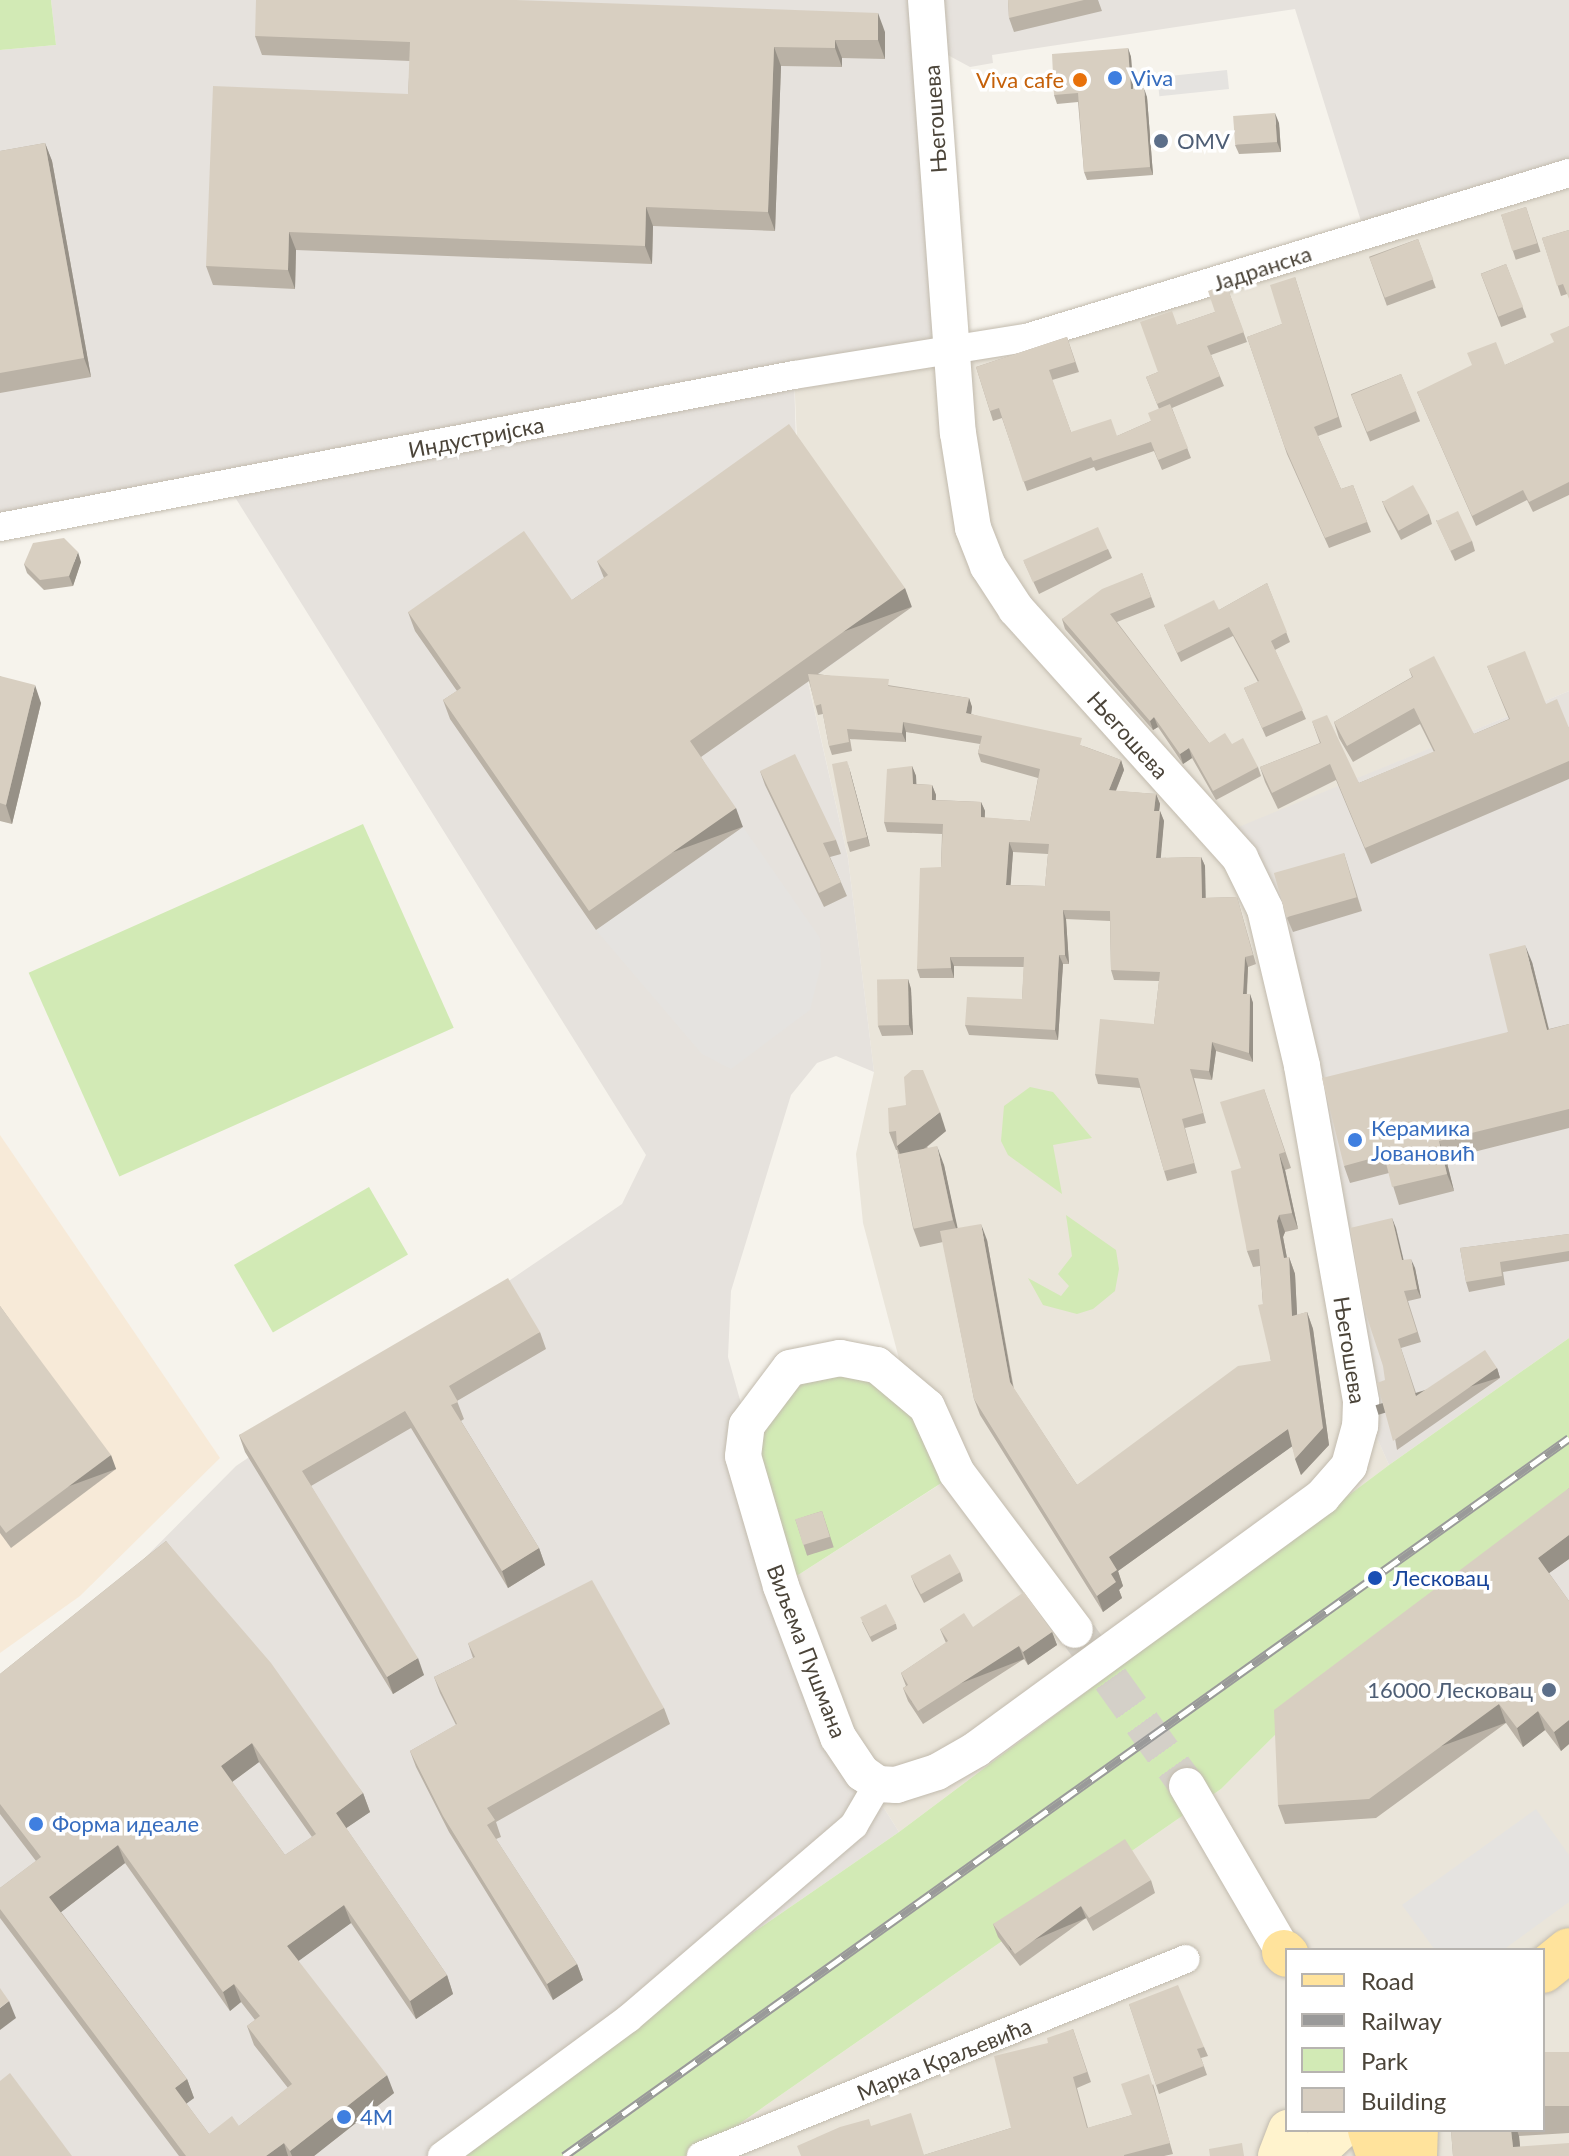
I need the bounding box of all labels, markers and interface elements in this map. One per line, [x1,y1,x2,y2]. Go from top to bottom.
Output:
street label: Његошева [918,64,952,174]
place label: Viva [1131,65,1173,91]
place label: Viva cafe [976,67,1064,93]
marker: Viva [1106,69,1124,87]
marker: Viva cafe [1071,71,1089,89]
place label: OMV [1177,128,1230,154]
marker: OMV [1152,132,1170,150]
street label: Јадранска [1209,240,1315,296]
street label: Индустријска [406,411,546,463]
street label: Његошева [1082,686,1174,784]
place label: Керамика Јовановић [1371,1114,1475,1166]
marker: Керамика Јовановић [1346,1131,1364,1149]
street label: Његошева [1328,1294,1372,1406]
street label: Виљема Пушмана [762,1560,852,1742]
place label: Лесковац [1393,1565,1489,1591]
marker: Лесковац [1364,1567,1386,1589]
place label: 16000 Лесковац [1367,1677,1533,1703]
marker: 16000 Лесковац [1540,1681,1558,1699]
place label: Форма идеале [52,1811,199,1837]
marker: Форма идеале [27,1815,45,1833]
legend [1285,1948,1545,2132]
text: Road [1361,1966,1414,1995]
text: Railway [1361,2006,1442,2035]
street label: Марка Краљевића [853,2012,1035,2106]
text: Park [1361,2046,1408,2075]
text: Building [1361,2086,1446,2115]
place label: 4M [360,2104,393,2130]
marker: 4M [335,2108,353,2126]

